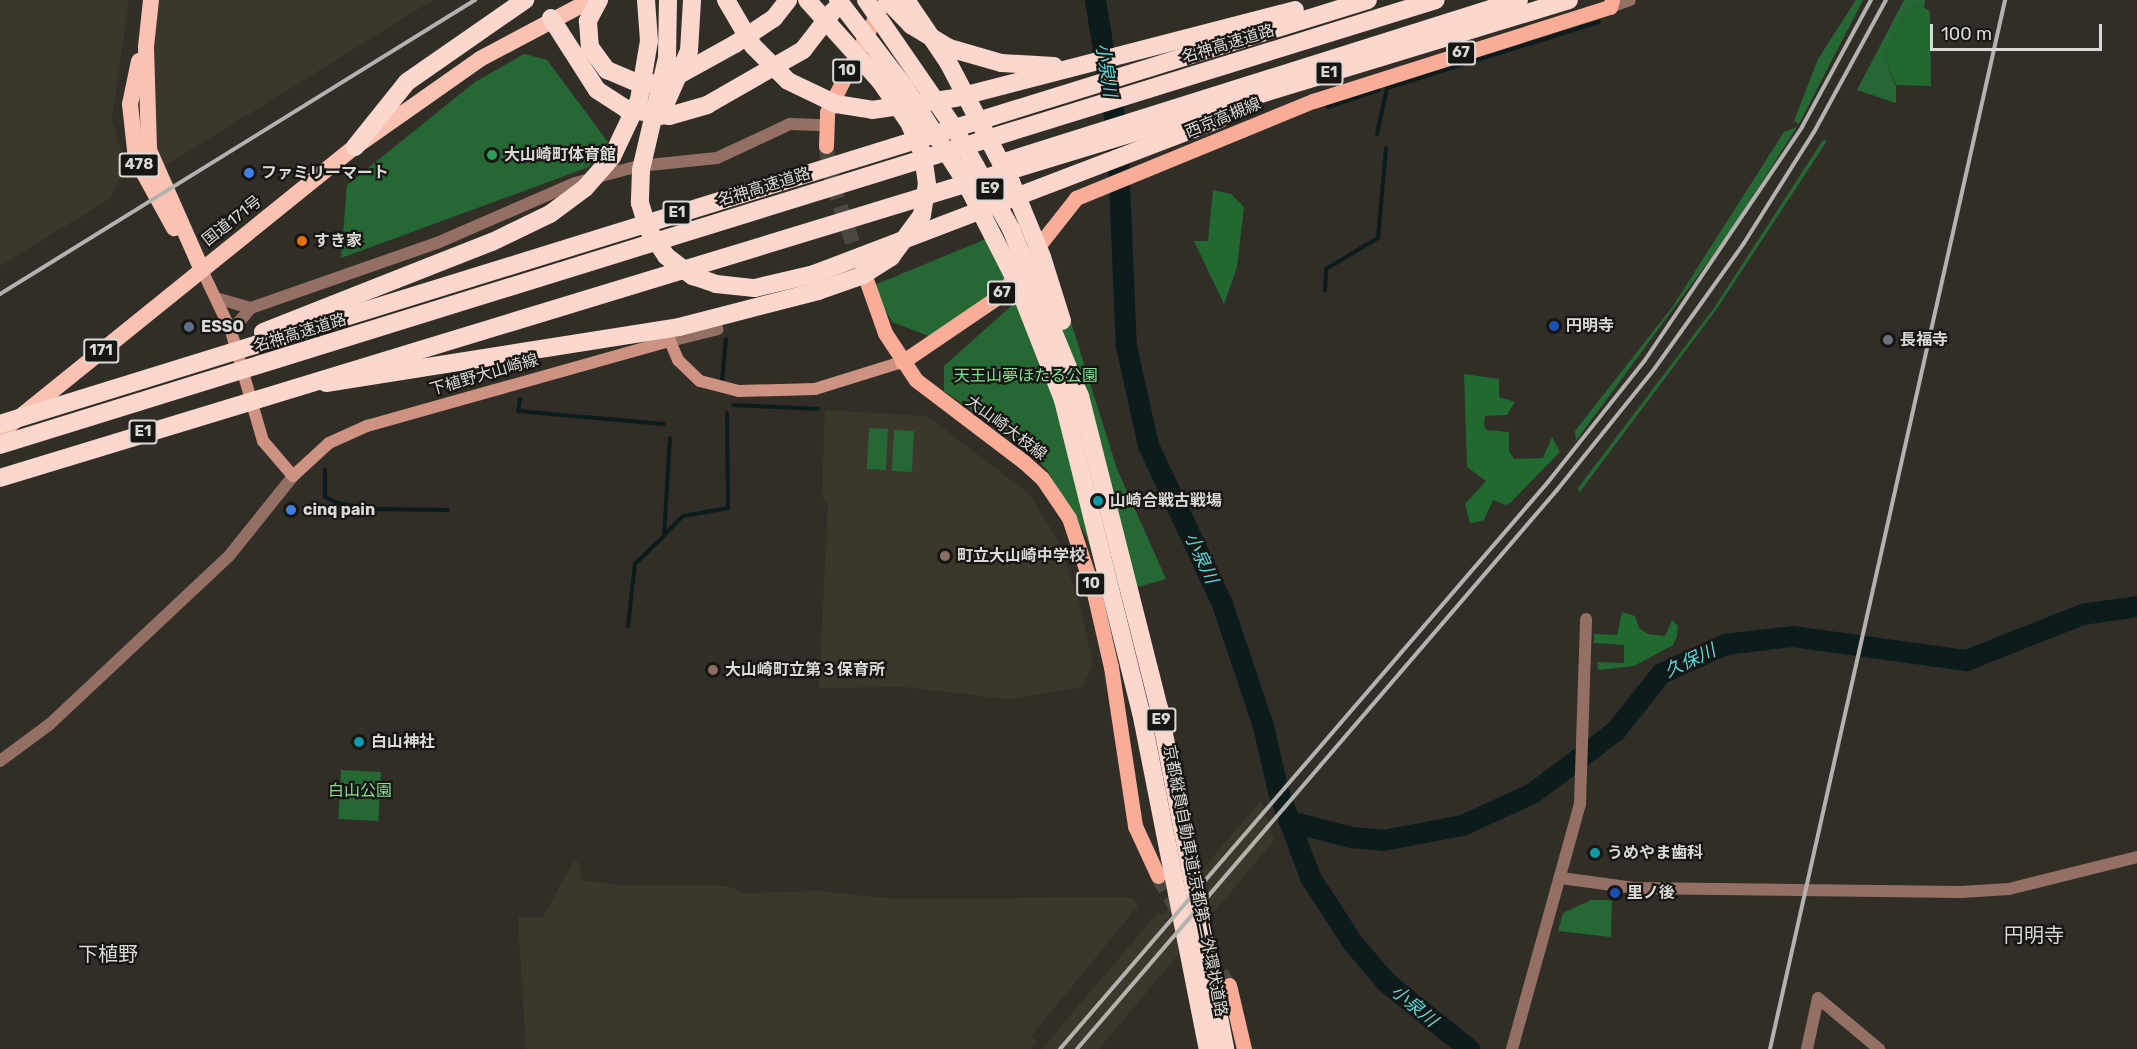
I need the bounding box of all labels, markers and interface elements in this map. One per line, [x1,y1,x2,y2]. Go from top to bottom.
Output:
scale bar [1933,12,2106,50]
street label: 名神高速道路 [1179,21,1277,67]
text: 100 m [1941,23,1992,45]
road number: 67 [1446,41,1476,65]
water label: 小泉川 [1091,42,1121,98]
road number: 10 [832,59,862,83]
road number: E1 [1314,61,1344,85]
street label: 西京高槻線 [1182,94,1264,142]
place label: 大山崎町体育館 [504,145,616,165]
marker: 大山崎町体育館 [485,148,499,162]
road number: 478 [118,153,160,177]
place label: ファミリーマート [261,163,389,183]
street label: 名神高速道路 [715,164,813,210]
marker: ファミリーマート [242,166,256,180]
road number: E9 [974,177,1006,201]
street label: 国道171号 [199,192,265,250]
road number: E1 [662,201,692,225]
place label: すき家 [314,231,362,251]
marker: すき家 [295,234,309,248]
road number: 67 [987,281,1017,305]
street label: 名神高速道路 [251,310,349,356]
place label: 円明寺 [1566,316,1614,336]
place label: ESSO [201,317,244,337]
marker: 円明寺 [1547,319,1561,333]
marker: ESSO [182,320,196,334]
place label: 長福寺 [1900,330,1948,350]
marker: 長福寺 [1881,333,1895,347]
road number: 171 [83,339,119,363]
street label: 下植野大山崎線 [428,350,540,400]
park label: 天王山夢ほたる公園 [954,366,1098,386]
street label: 大山崎大枝線 [962,391,1050,465]
road number: E1 [128,420,158,444]
place label: 山崎合戦古戦場 [1110,491,1222,511]
marker: 山崎合戦古戦場 [1091,494,1105,508]
place label: cinq pain [303,500,375,520]
marker: cinq pain [284,503,298,517]
water label: 小泉川 [1180,529,1222,587]
place label: 町立大山崎中学校 [957,546,1085,566]
marker: 町立大山崎中学校 [938,549,952,563]
road number: 10 [1076,572,1106,596]
water label: 久保川 [1661,640,1719,682]
place label: 大山崎町立第３保育所 [725,660,885,680]
marker: 大山崎町立第３保育所 [706,663,720,677]
road number: E9 [1144,708,1178,732]
place label: 白山神社 [371,732,435,752]
marker: 白山神社 [352,735,366,749]
street label: 京都縦貫自動車道;京都第二外環状道路 [1159,744,1231,1018]
park label: 白山公園 [328,781,392,801]
place label: うめやま歯科 [1607,843,1703,863]
marker: うめやま歯科 [1588,846,1602,860]
place label: 里ノ後 [1627,883,1675,903]
marker: 里ノ後 [1608,886,1622,900]
district label: 円明寺 [2004,923,2064,947]
district label: 下植野 [78,942,138,966]
water label: 小泉川 [1386,980,1442,1032]

